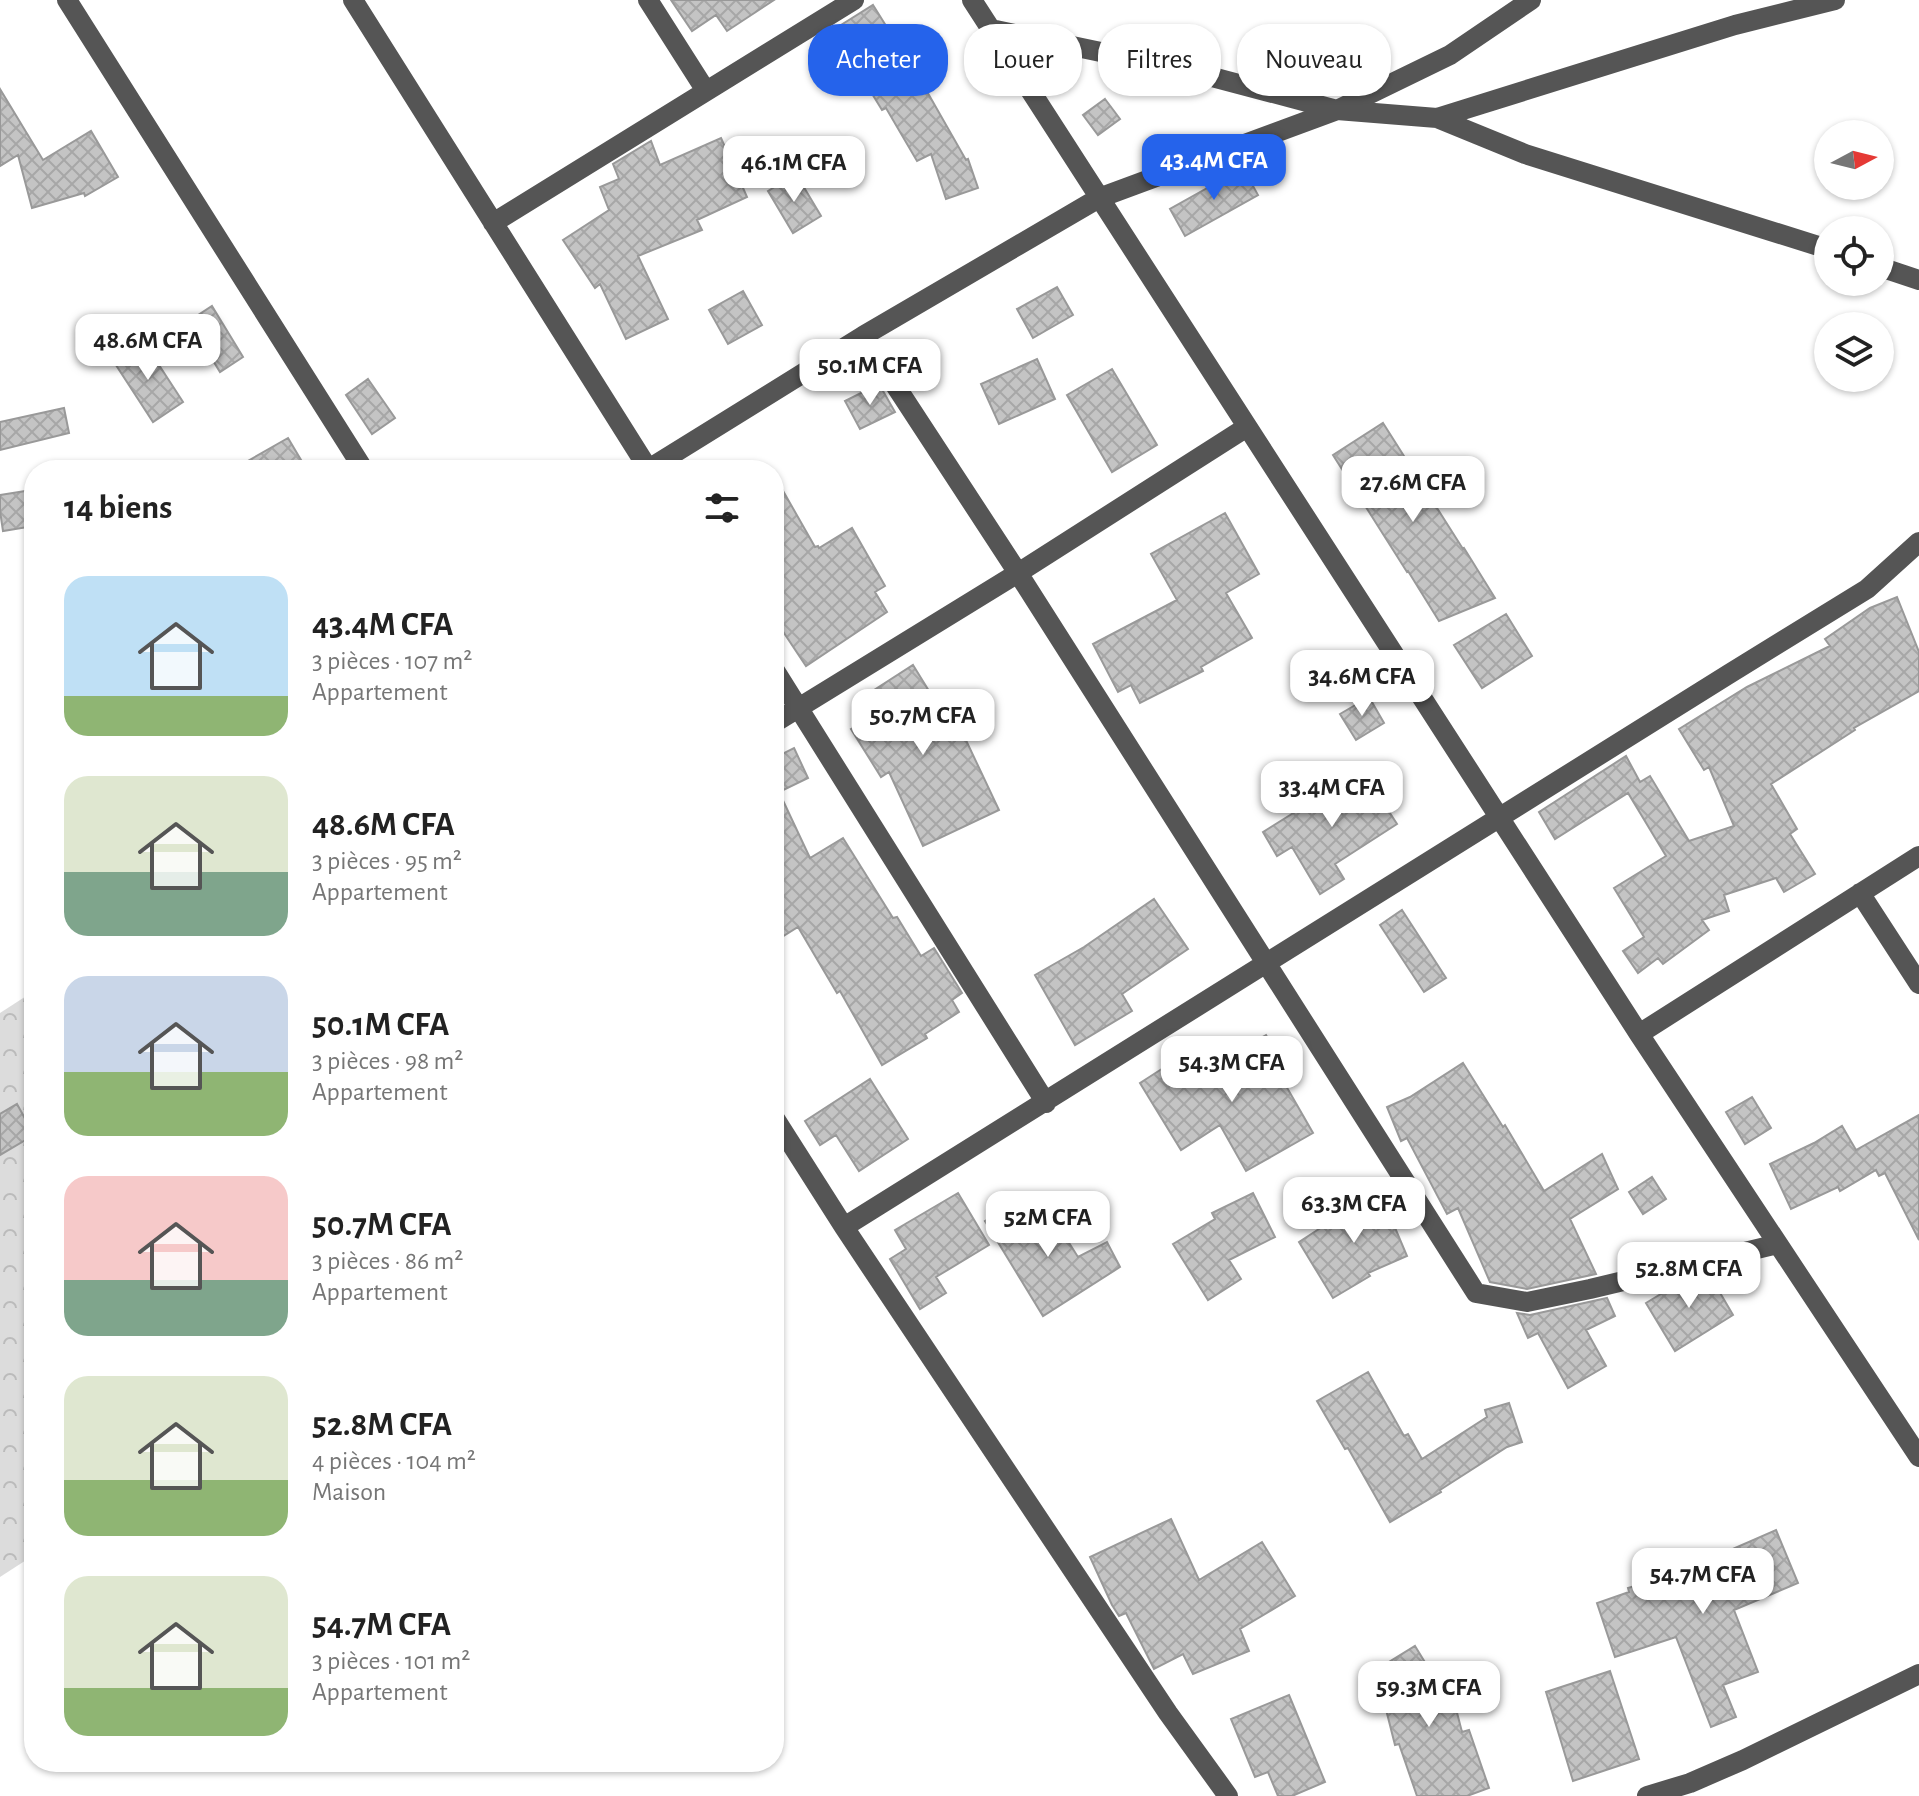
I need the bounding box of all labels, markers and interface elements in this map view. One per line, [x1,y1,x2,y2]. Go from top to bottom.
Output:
chip: Acheter [808,24,948,96]
chip: Louer [964,24,1082,96]
chip: Filtres [1098,24,1221,96]
chip: Nouveau [1237,24,1391,96]
north arrow [1814,120,1894,200]
map controls [1814,120,1894,392]
pin: 43.4M CFA [1122,134,1306,202]
pin: 46.1M CFA [702,136,886,204]
text: 43.4M CFA [1160,147,1268,173]
text: 46.1M CFA [741,149,847,175]
button: locate [1814,216,1894,296]
button: layers [1814,312,1894,392]
pin: 48.6M CFA [56,314,240,382]
text: 48.6M CFA [93,327,203,353]
pin: 50.1M CFA [778,339,962,407]
text: 50.1M CFA [818,352,923,378]
pin: 27.6M CFA [1321,456,1505,524]
text: 27.6M CFA [1360,469,1466,495]
icon: filters [700,486,744,530]
text: 14 biens [64,491,172,525]
icon: home [128,608,224,704]
text: 43.4M CFA [312,608,454,642]
text: 3 pièces · 107 m² [312,648,472,674]
pin: 34.6M CFA [1270,650,1454,718]
text: 34.6M CFA [1308,663,1416,689]
text: Appartement [312,679,448,705]
pin: 50.7M CFA [831,689,1015,757]
text: 50.7M CFA [870,702,976,728]
pin: 33.4M CFA [1240,761,1424,829]
text: 33.4M CFA [1279,774,1385,800]
icon: home [128,808,224,904]
text: 48.6M CFA [312,808,455,842]
text: 3 pièces · 95 m² [312,848,462,874]
text: Appartement [312,879,448,905]
icon: home [128,1008,224,1104]
text: 50.1M CFA [312,1008,449,1042]
pin: 54.3M CFA [1140,1036,1324,1104]
text: 3 pièces · 98 m² [312,1048,463,1074]
text: 54.3M CFA [1179,1049,1285,1075]
text: Appartement [312,1079,448,1105]
pin: 63.3M CFA [1262,1177,1446,1245]
text: 63.3M CFA [1301,1190,1407,1216]
pin: 52M CFA [974,1191,1122,1259]
text: 52M CFA [1004,1204,1092,1230]
icon: home [128,1208,224,1304]
text: 50.7M CFA [312,1208,452,1242]
pin: 52.8M CFA [1597,1242,1781,1310]
text: 3 pièces · 86 m² [312,1248,463,1274]
text: 52.8M CFA [1635,1255,1743,1281]
text: Appartement [312,1279,448,1305]
icon: home [128,1408,224,1504]
text: 52.8M CFA [312,1408,452,1442]
text: 4 pièces · 104 m² [312,1448,476,1474]
text: Maison [312,1479,386,1505]
pin: 54.7M CFA [1611,1548,1795,1616]
text: 54.7M CFA [1650,1561,1756,1587]
icon: home [128,1608,224,1704]
text: 54.7M CFA [312,1608,451,1642]
text: 3 pièces · 101 m² [312,1648,470,1674]
pin: 59.3M CFA [1337,1661,1521,1729]
text: 59.3M CFA [1376,1674,1482,1700]
text: Appartement [312,1679,448,1705]

